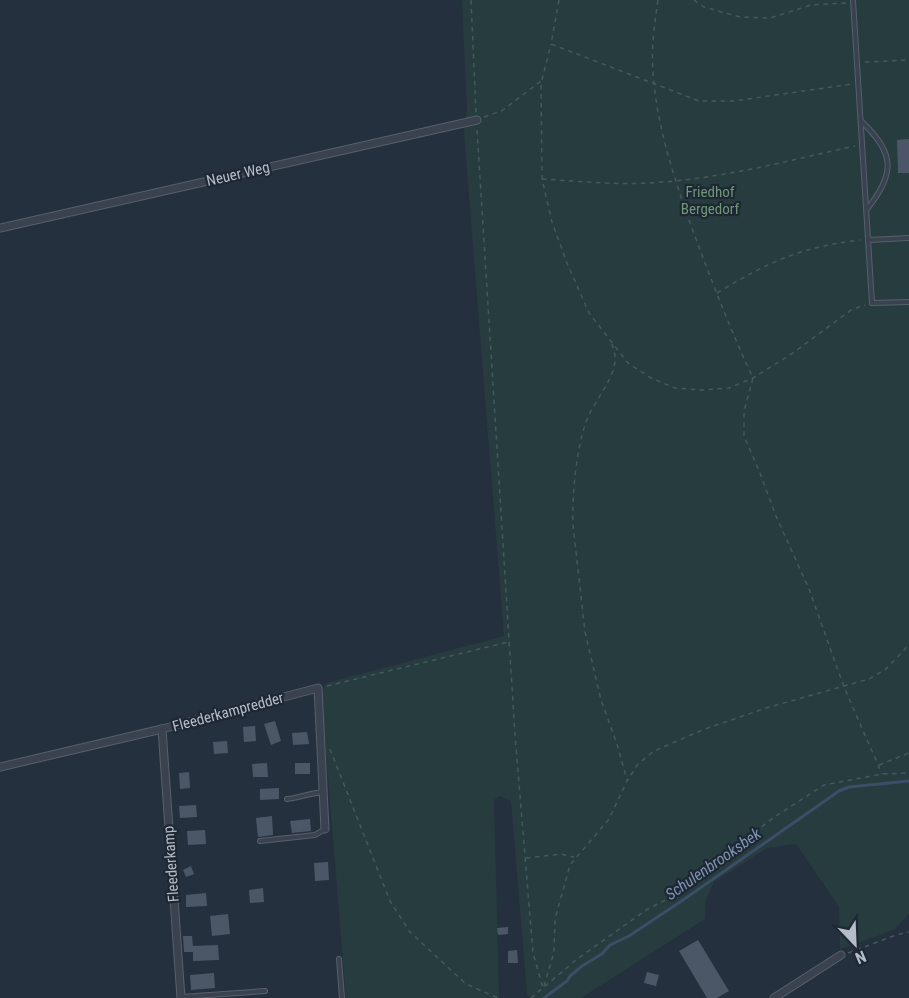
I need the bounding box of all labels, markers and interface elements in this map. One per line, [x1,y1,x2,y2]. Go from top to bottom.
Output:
street label: Neuer Weg [205,158,271,190]
park label: Friedhof Bergedorf [681,183,739,218]
street label: Fleederkampredder [170,688,286,735]
water label: Schulenbrooksbek [662,823,765,904]
street label: Fleederkamp [159,825,183,903]
north arrow [825,914,885,974]
text: N [852,947,869,968]

